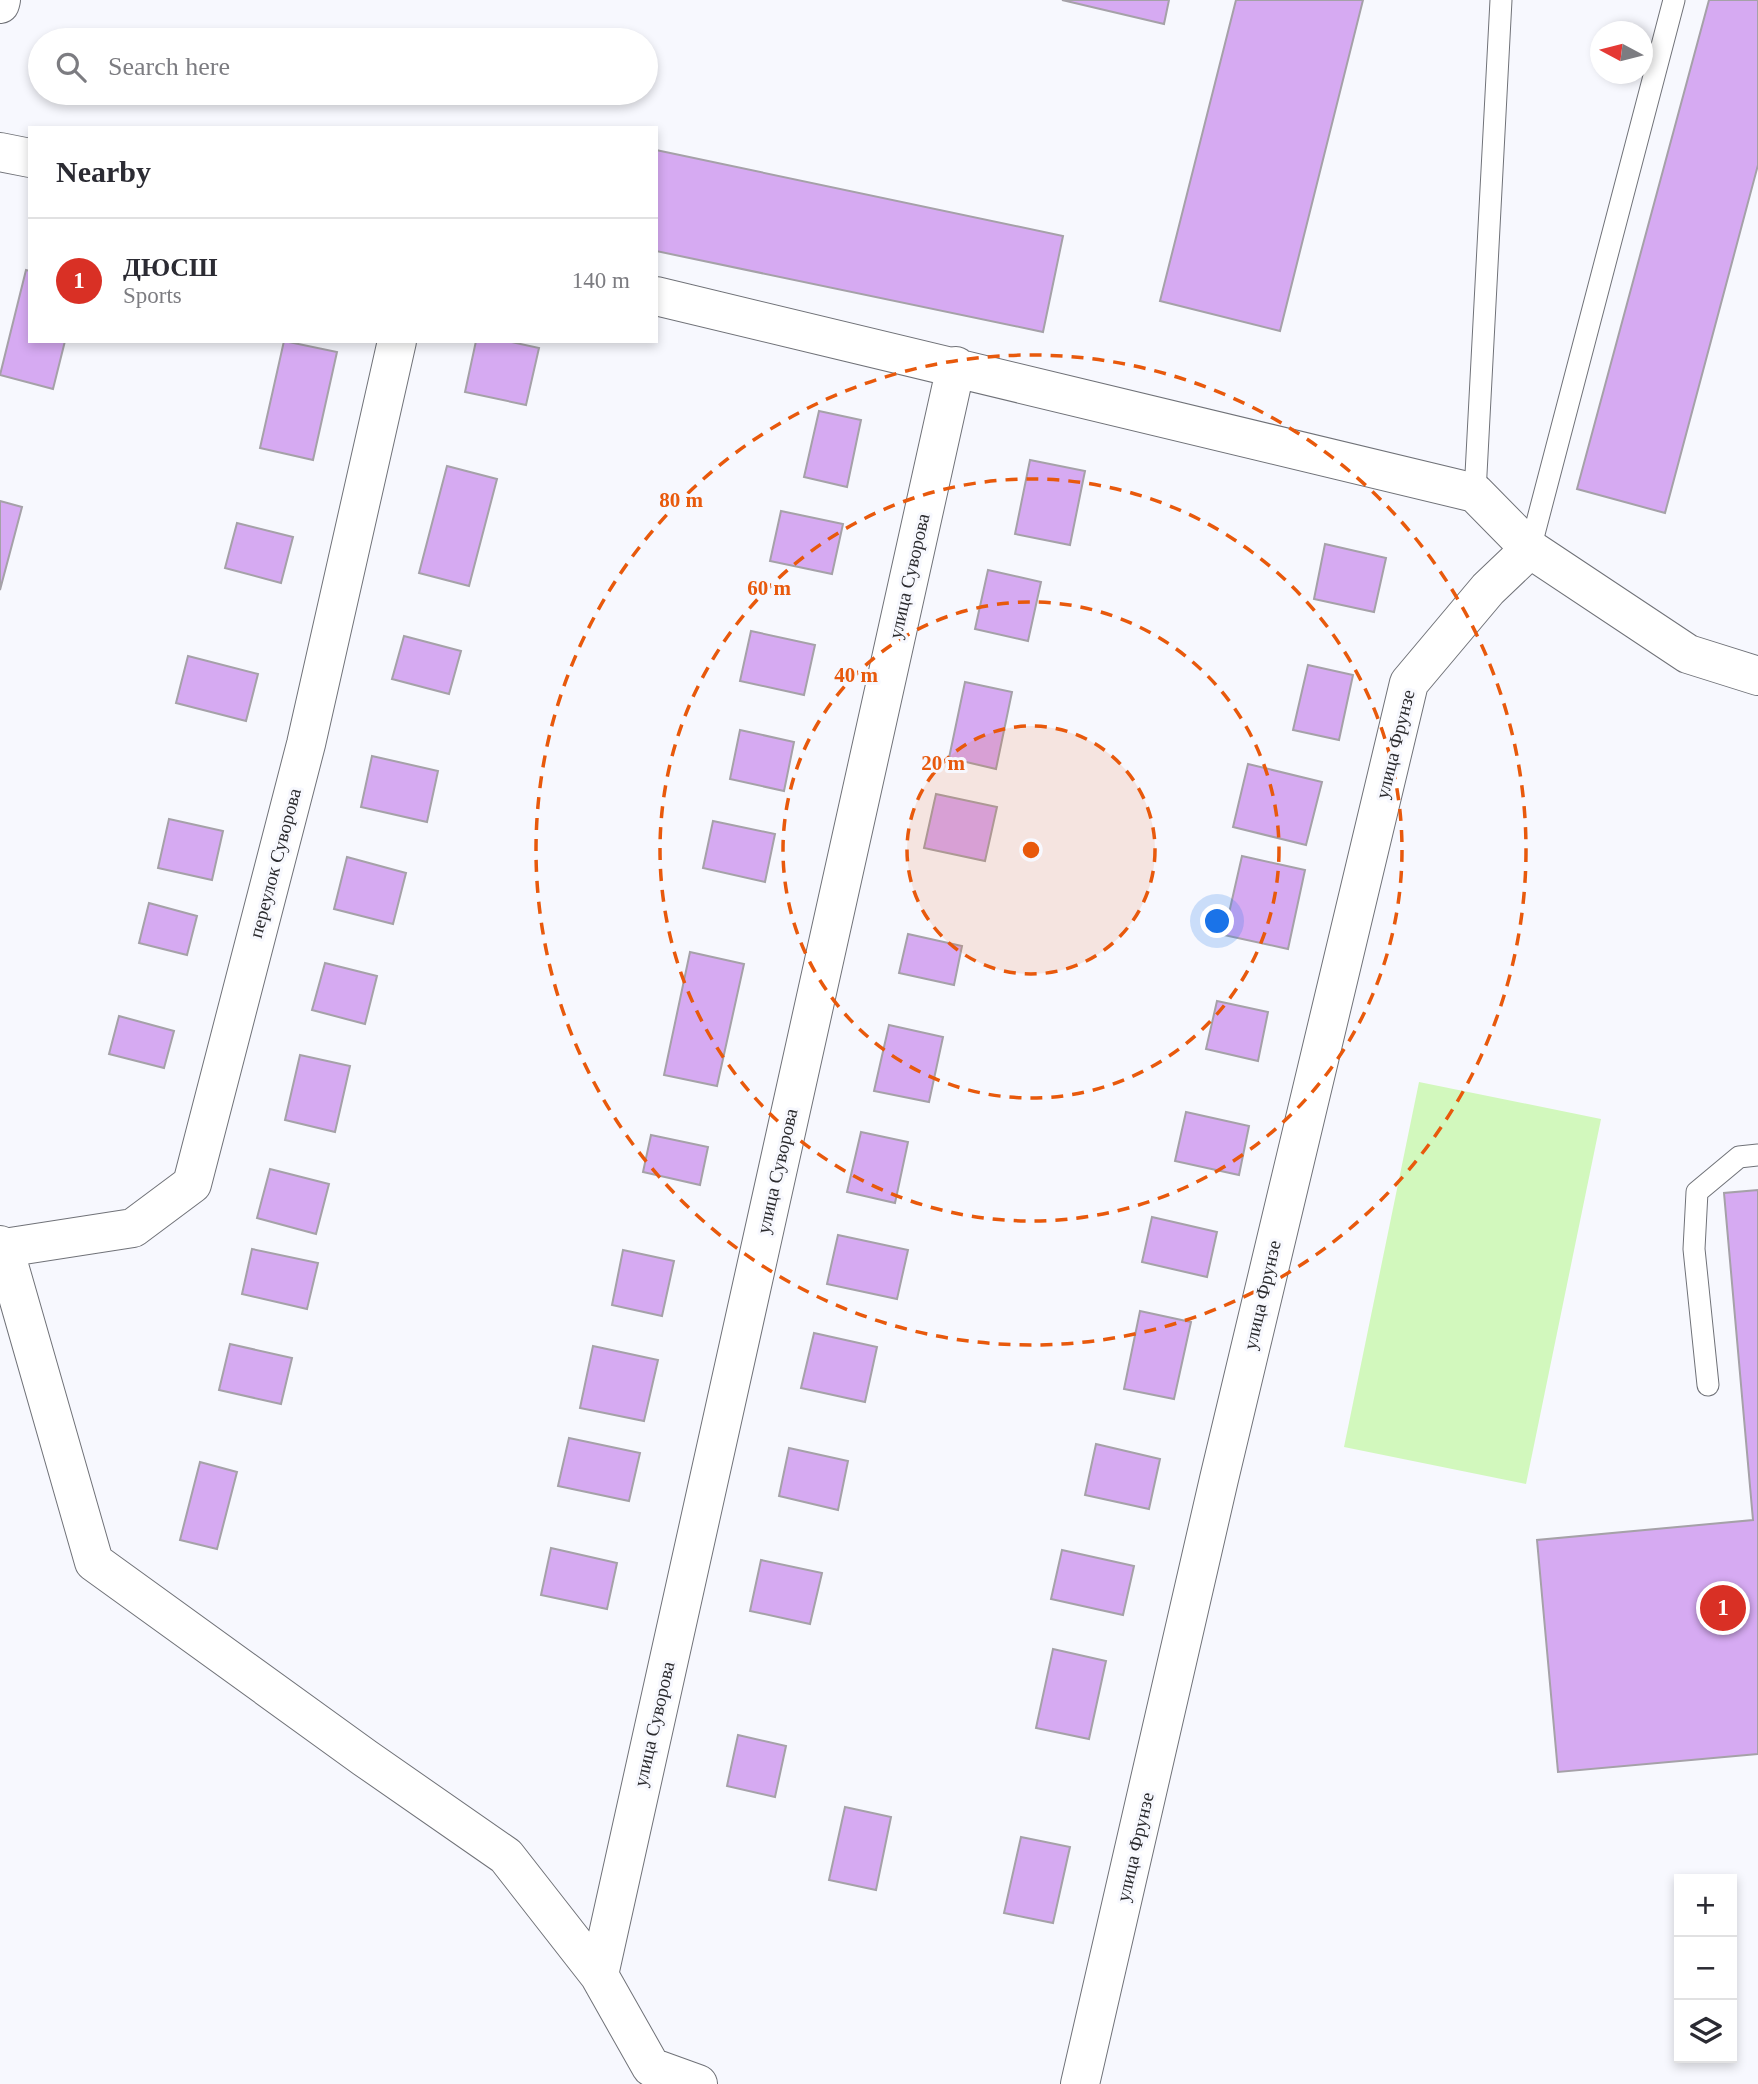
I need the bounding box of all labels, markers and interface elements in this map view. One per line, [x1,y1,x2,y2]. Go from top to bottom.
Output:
north arrow [1590,21,1653,84]
search box [28,28,658,105]
icon: search [52,48,90,86]
text: Search here [108,52,230,81]
text: Nearby [56,155,151,188]
text: ДЮСШ [123,253,218,282]
text: 1 [73,268,85,293]
text: 140 m [572,268,630,293]
text: Sports [123,283,182,308]
text: 80 m [659,488,703,512]
street label: улица Суворова [884,511,934,641]
text: 60 m [747,576,791,600]
text: 40 m [834,663,878,687]
street label: улица Фрунзе [1371,687,1419,801]
text: 20 m [921,751,965,775]
street label: переулок Суворова [245,785,305,940]
centre of rings [1019,838,1043,862]
your location [1200,904,1234,938]
street label: улица Суворова [752,1106,802,1236]
street label: улица Фрунзе [1239,1238,1285,1352]
pin: 1 [1700,1582,1746,1634]
street label: улица Суворова [629,1659,679,1789]
street label: улица Фрунзе [1112,1790,1158,1904]
map controls [1674,1874,1737,2063]
button: + [1674,1874,1737,1937]
button: − [1674,1937,1737,2000]
button: layers [1674,2000,1737,2063]

